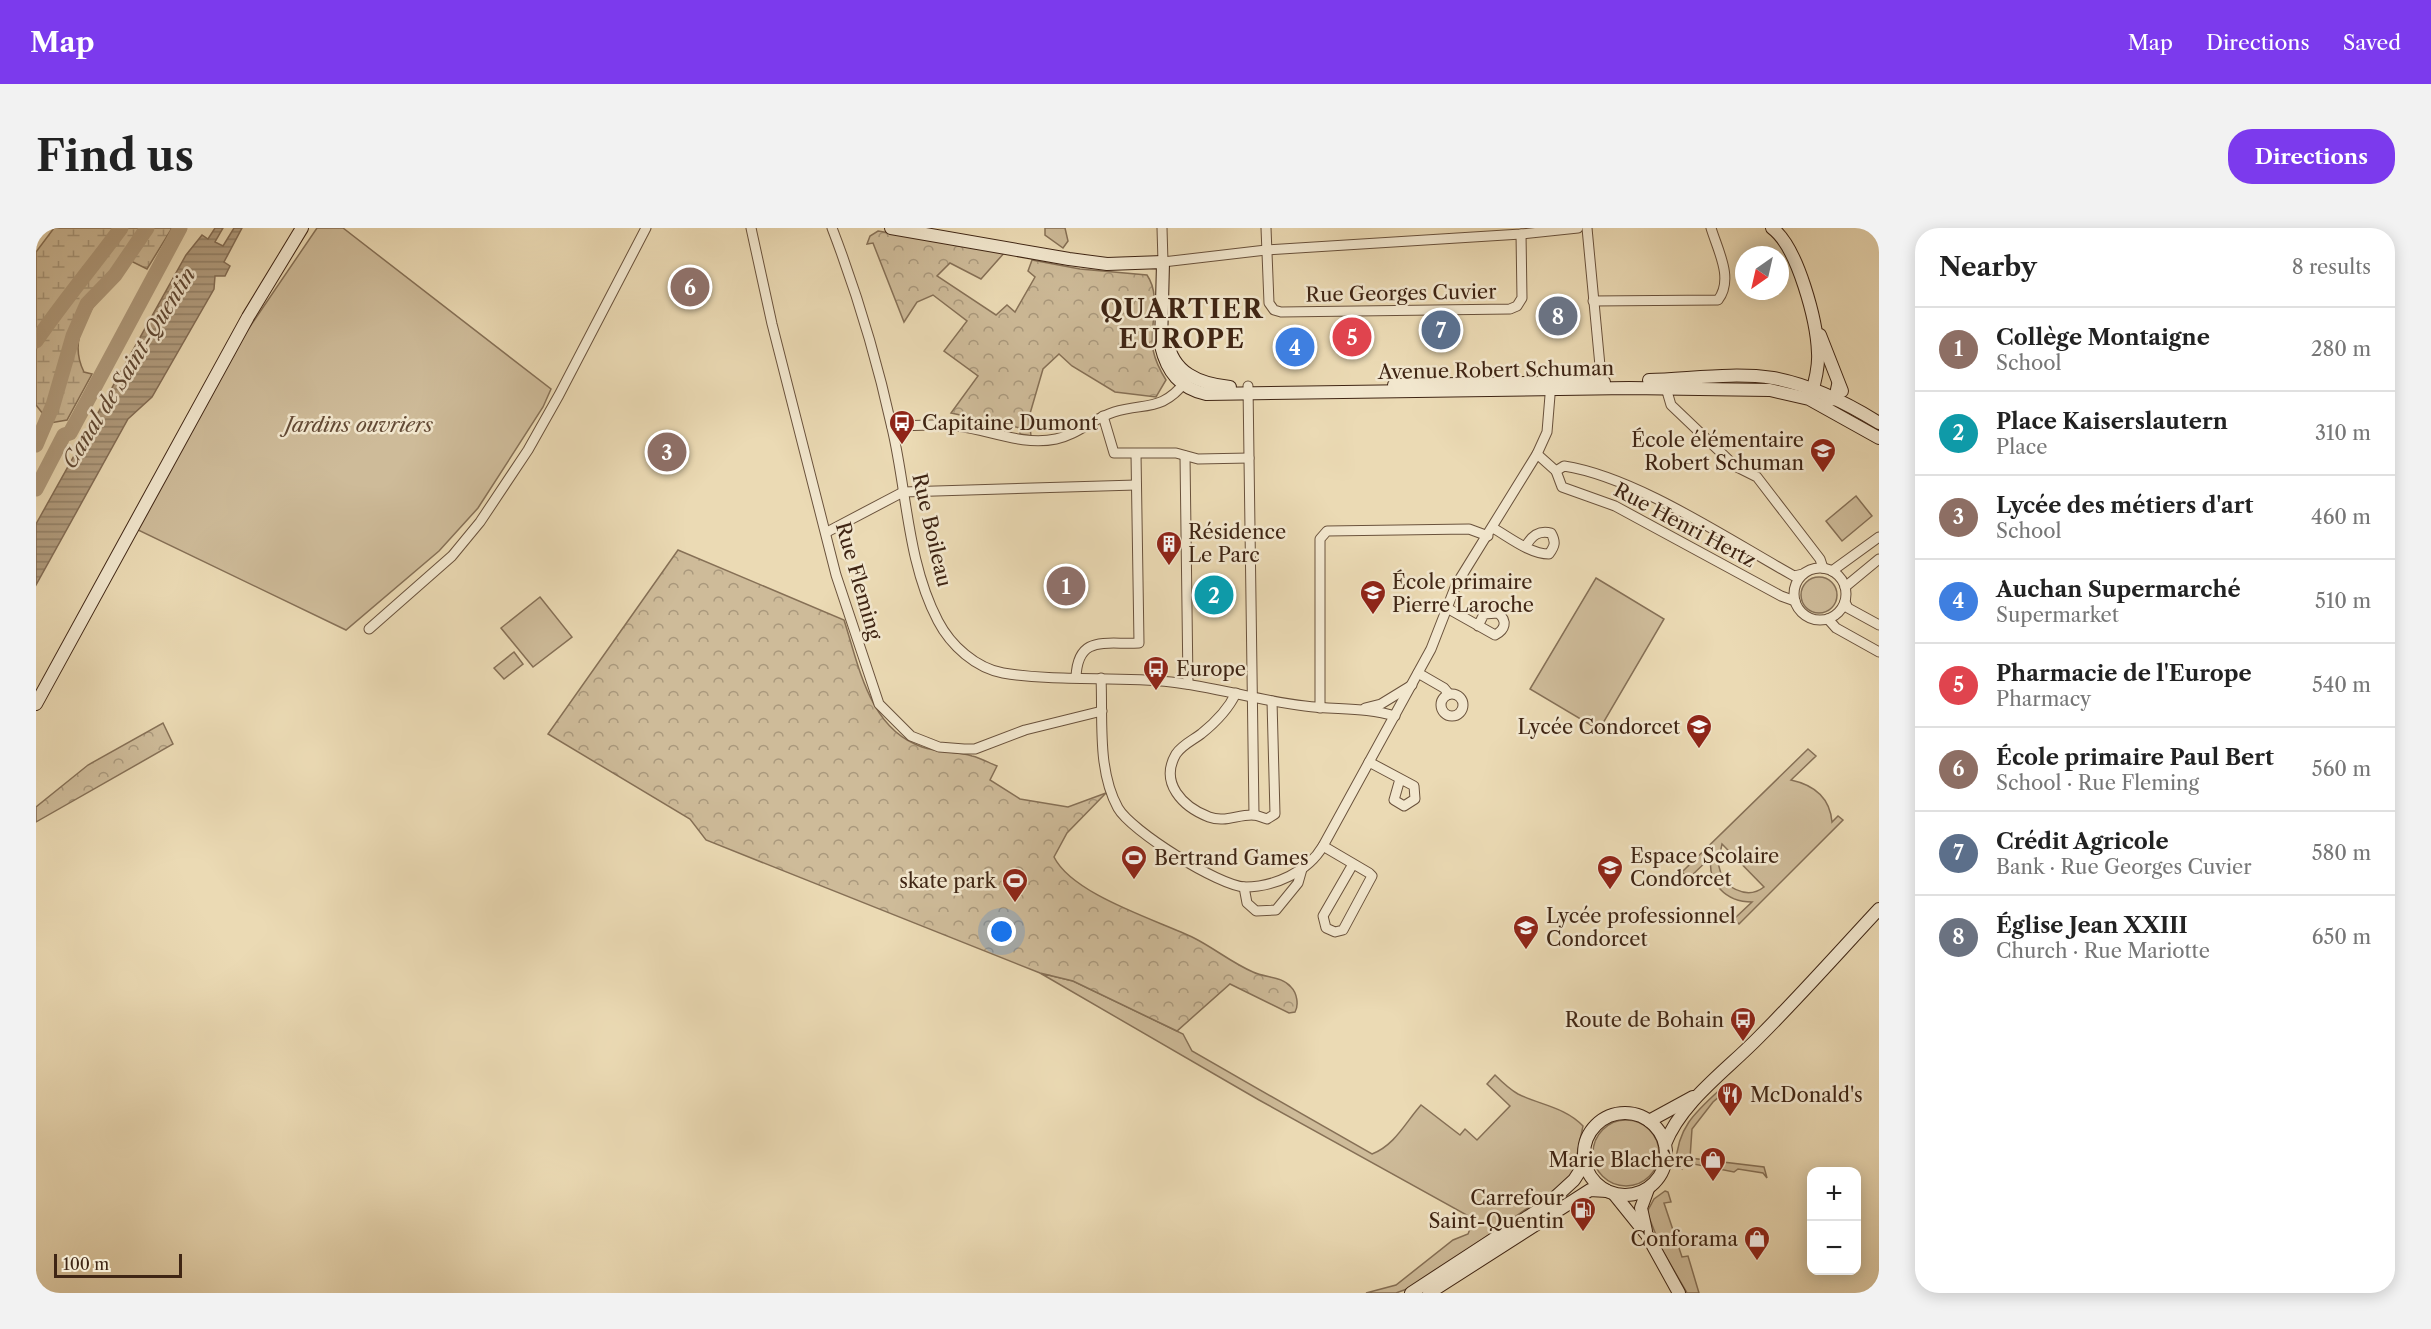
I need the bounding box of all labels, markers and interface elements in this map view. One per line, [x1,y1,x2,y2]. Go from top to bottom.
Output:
text: Map [30,25,94,59]
text: Map [2128,30,2173,55]
text: Directions [2206,30,2310,55]
text: Saved [2343,30,2401,55]
button: Directions [2228,129,2395,184]
text: Find us [36,130,194,182]
north arrow [1735,246,1789,300]
text: Nearby [1939,251,2037,283]
text: 8 results [2292,255,2371,279]
water label: Canal de Saint-Quentin [57,263,201,473]
pin: 6 [670,264,710,310]
street label: Rue Georges Cuvier [1305,279,1497,307]
district label: QUARTIER EUROPE [1100,293,1264,355]
pin: 8 [1538,294,1577,338]
pin: 7 [1422,308,1460,352]
pin: 5 [1332,314,1372,360]
pin: 4 [1276,324,1314,370]
text: Collège Montaigne [1996,324,2210,351]
text: 1 [1954,337,1963,361]
text: 280 m [2311,337,2371,361]
text: School [1996,351,2061,375]
street label: Avenue Robert Schuman [1377,356,1615,384]
bus stop icon: Capitaine Dumont [887,408,917,446]
text: Place Kaiserslautern [1996,408,2228,435]
place label: Capitaine Dumont [922,411,1098,435]
park label: Jardins ouvriers [279,413,433,437]
text: 2 [1953,421,1964,445]
text: 310 m [2315,421,2371,445]
place label: École élémentaire Robert Schuman [1631,427,1804,475]
pin: 3 [648,430,686,474]
text: Place [1996,435,2047,459]
school or university icon: École élémentaire Robert Schuman [1808,436,1838,474]
street label: Rue Boileau [907,471,957,589]
street label: Rue Henri Hertz [1610,477,1760,573]
text: Lycée des métiers d'art [1996,492,2253,519]
text: 3 [1953,505,1964,529]
text: 460 m [2311,505,2371,529]
street label: Rue Fleming [831,519,887,643]
text: School [1996,519,2061,543]
place label: Résidence Le Parc [1188,520,1286,567]
building icon: Résidence Le Parc [1154,529,1184,567]
pin: 1 [1046,564,1086,608]
place label: École primaire Pierre Laroche [1392,569,1534,617]
pin: 2 [1194,572,1234,617]
text: Auchan Supermarché [1996,576,2241,603]
school or university icon: École primaire Pierre Laroche [1358,578,1388,616]
text: 4 [1953,589,1964,613]
text: 510 m [2315,589,2371,613]
text: Supermarket [1996,603,2119,627]
bus stop icon: Europe [1141,654,1171,692]
place label: Europe [1176,657,1246,681]
text: Pharmacie de l'Europe [1996,660,2252,687]
text: 5 [1953,673,1964,697]
text: 540 m [2312,673,2371,697]
text: Pharmacy [1996,687,2091,711]
school or university icon: Lycée Condorcet [1684,712,1714,750]
place label: Lycée Condorcet [1518,715,1680,739]
text: École primaire Paul Bert [1996,744,2274,771]
text: 6 [1953,757,1964,781]
text: 560 m [2312,757,2371,781]
text: School · Rue Fleming [1996,771,2199,795]
text: Crédit Agricole [1996,828,2169,855]
text: 7 [1953,841,1964,865]
text: 580 m [2312,841,2371,865]
sports icon: Bertrand Games [1119,843,1149,881]
place label: Espace Scolaire Condorcet [1630,844,1779,891]
place label: Bertrand Games [1154,846,1309,870]
school or university icon: Espace Scolaire Condorcet [1595,853,1625,891]
text: Bank · Rue Georges Cuvier [1996,855,2252,879]
sports icon: skate park [1000,866,1030,904]
place label: skate park [899,869,997,893]
place label: Lycée professionnel Condorcet [1546,904,1736,951]
text: Église Jean XXIII [1996,912,2188,939]
school or university icon: Lycée professionnel Condorcet [1511,913,1541,951]
your location [987,917,1016,946]
text: 8 [1952,925,1965,949]
text: 650 m [2312,925,2371,949]
text: Church · Rue Mariotte [1996,939,2210,963]
bus stop icon: Route de Bohain [1728,1005,1758,1043]
place label: Route de Bohain [1565,1008,1724,1032]
restaurant icon: McDonald's [1715,1080,1745,1118]
place label: McDonald's [1750,1083,1863,1107]
shop icon: Marie Blachère [1698,1145,1728,1183]
place label: Marie Blachère [1548,1148,1694,1172]
map controls [1807,1167,1861,1275]
button: + [1807,1167,1861,1221]
place label: Carrefour Saint-Quentin [1428,1186,1565,1233]
fuel station icon: Carrefour Saint-Quentin [1568,1195,1598,1233]
button: − [1807,1221,1861,1275]
shop icon: Conforama [1742,1224,1772,1262]
place label: Conforama [1631,1227,1738,1251]
scale bar [54,1251,182,1278]
text: 100 m [63,1254,109,1274]

